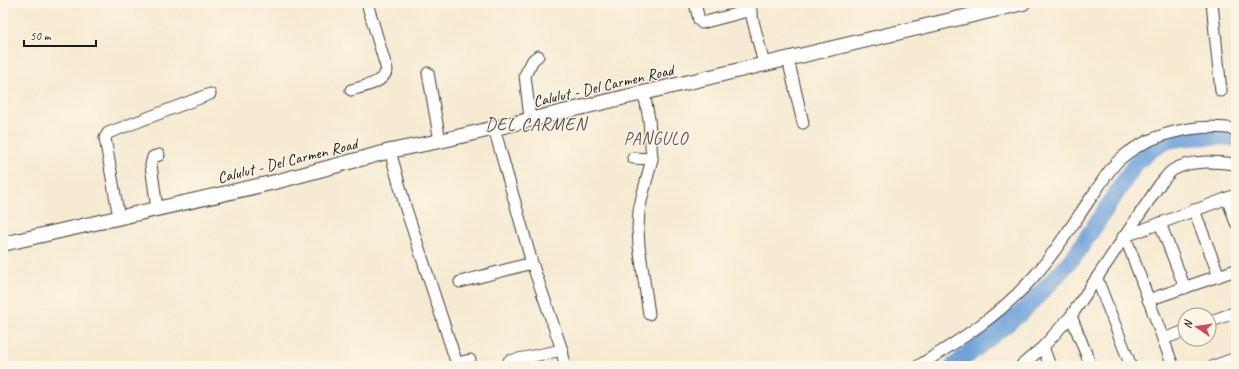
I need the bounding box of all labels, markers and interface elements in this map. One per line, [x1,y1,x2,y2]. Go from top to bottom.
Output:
scale bar [24,22,96,48]
text: 50 m [30,28,52,44]
street label: Calulut - Del Carmen Road [531,60,678,112]
district label: DEL CARMEN [485,113,589,135]
district label: PANGULO [624,128,690,149]
street label: Calulut - Del Carmen Road [215,133,362,188]
north arrow [1177,307,1217,347]
text: N [1180,318,1195,330]

